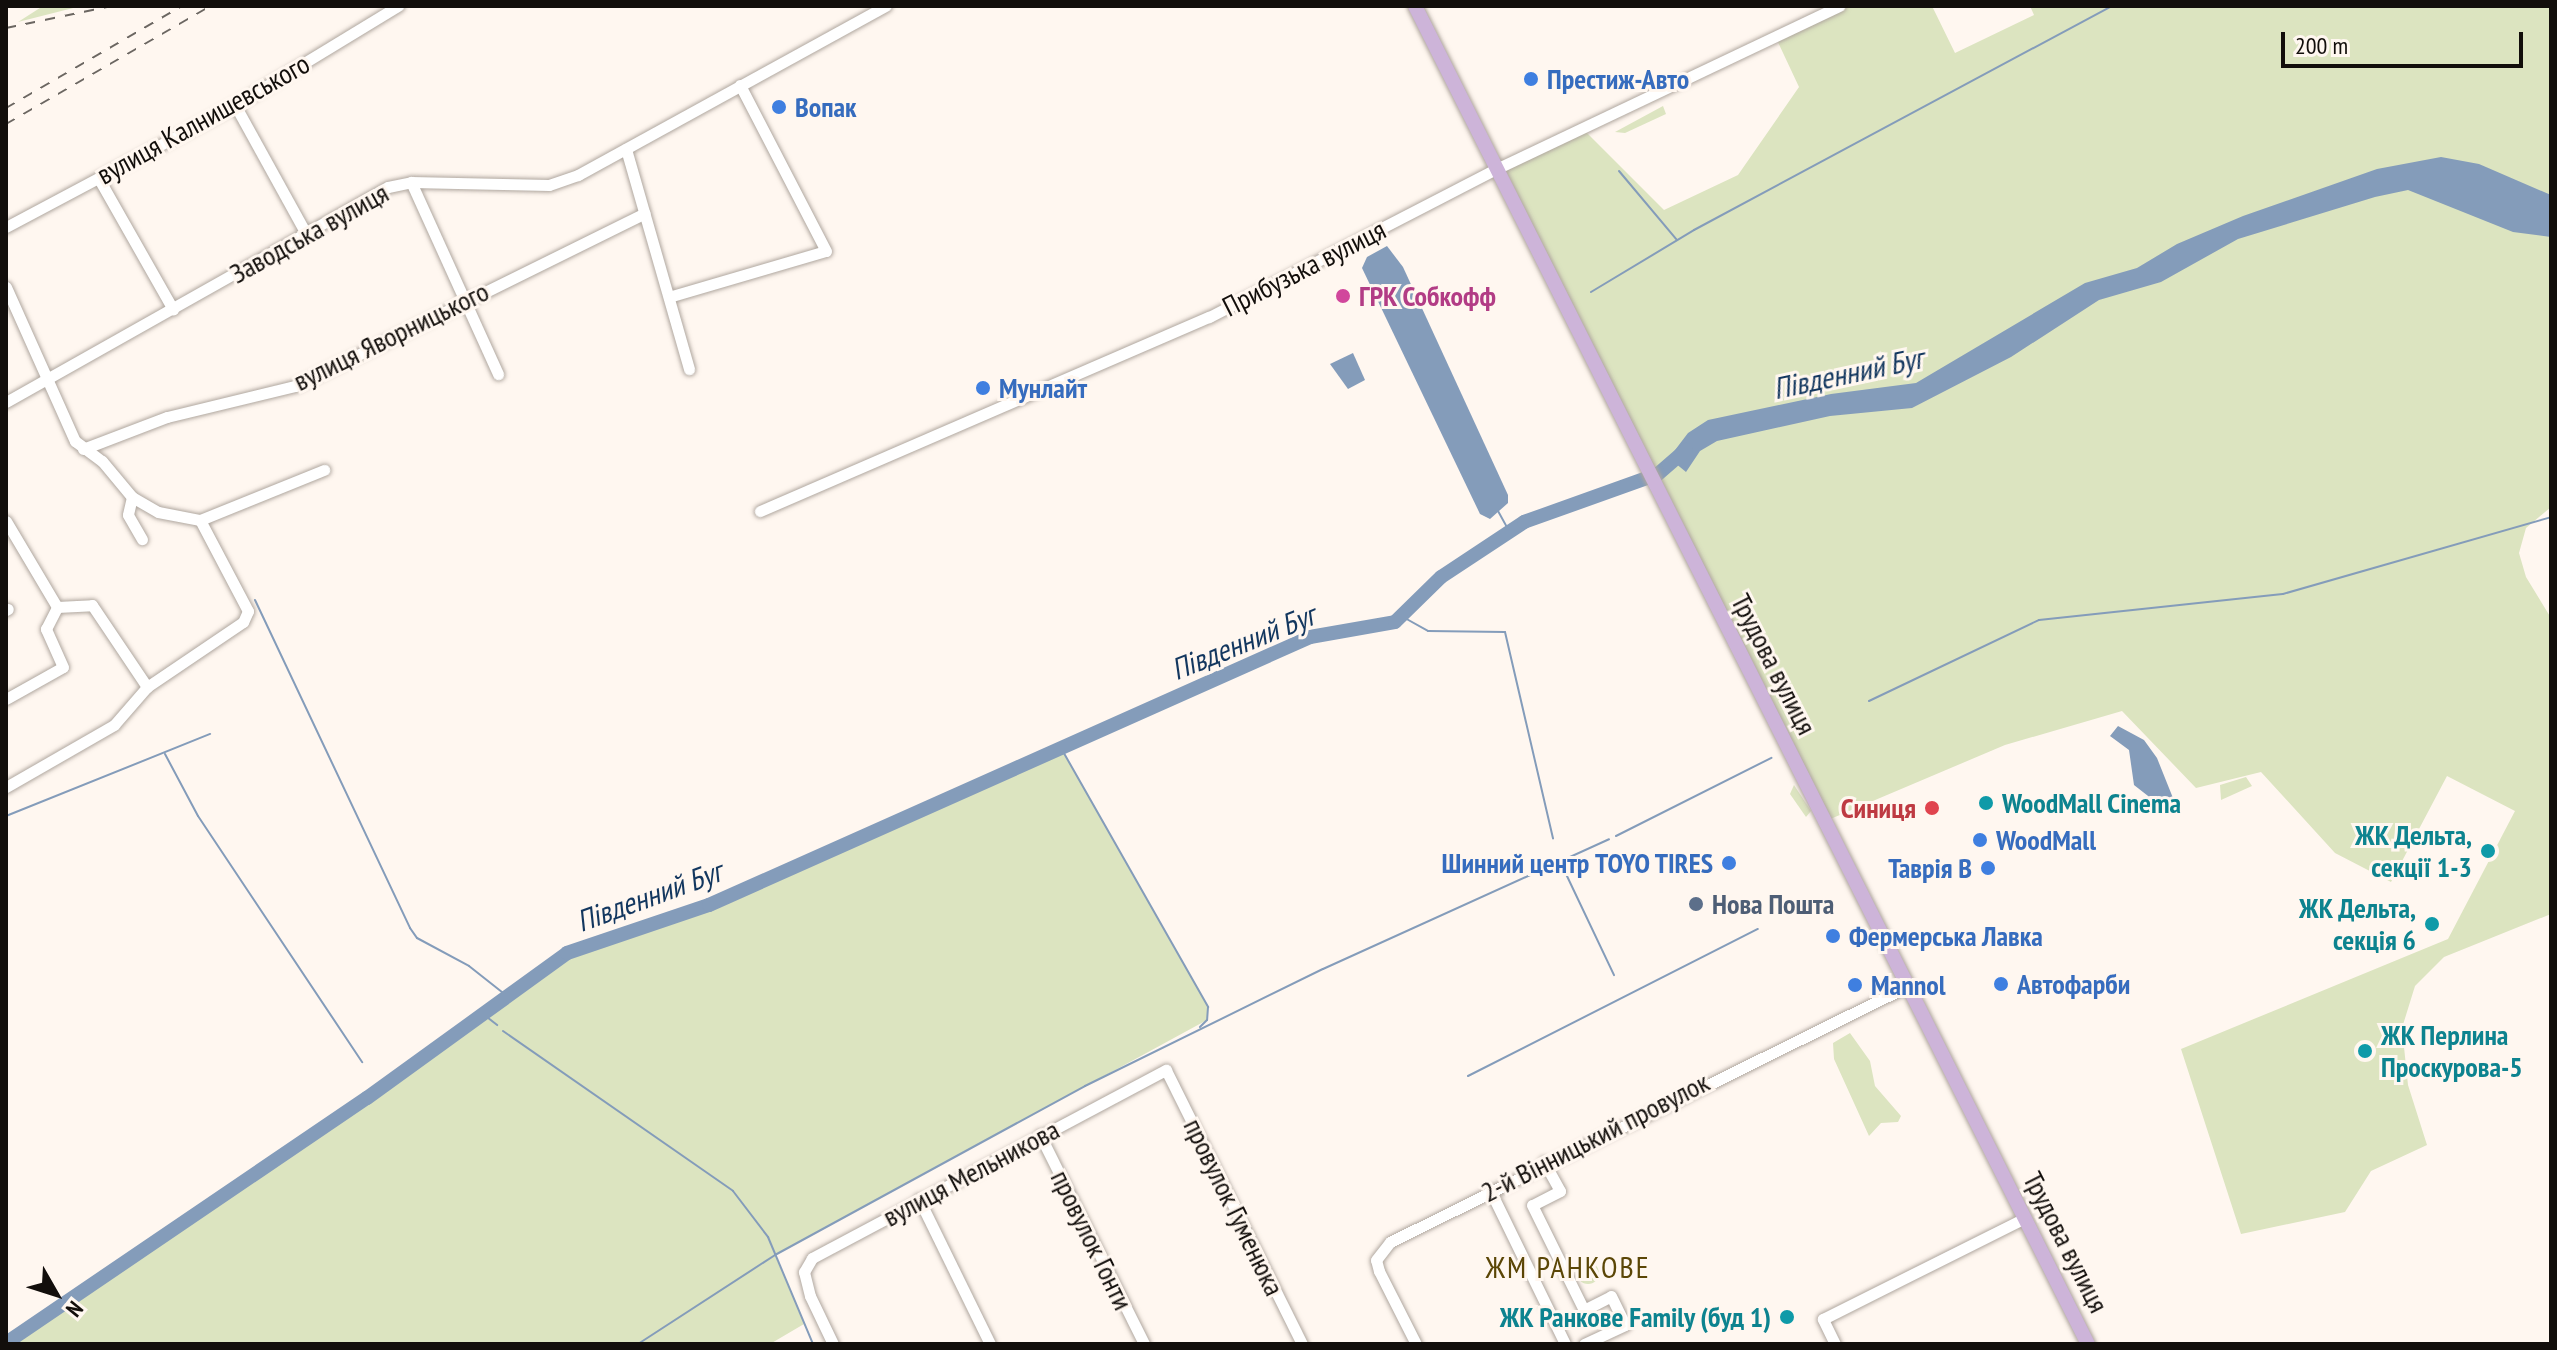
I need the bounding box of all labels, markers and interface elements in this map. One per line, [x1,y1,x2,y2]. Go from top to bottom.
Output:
scale bar [2285,16,2527,66]
text: 200 m [2295,30,2348,61]
street label: вулиця Калнишевського [91,47,315,191]
place label: Престиж-Авто [1547,62,1689,96]
marker: Престиж-Авто [1522,70,1540,88]
place label: Вопак [795,90,857,124]
marker: Вопак [770,98,788,116]
street label: Заводська вулиця [224,176,394,290]
street label: Прибузька вулиця [1217,213,1391,323]
street label: вулиця Яворницького [288,274,494,398]
place label: ГРК Собкофф [1359,279,1497,313]
marker: ГРК Собкофф [1334,287,1352,305]
water label: Південний Буг [1770,340,1926,406]
place label: Мунлайт [999,371,1087,405]
marker: Мунлайт [974,379,992,397]
street label: Трудова вулиця [1724,588,1824,740]
water label: Південний Буг [1166,597,1320,687]
place label: WoodMall Cinema [2002,786,2181,820]
place label: Синиця [1841,791,1916,825]
marker: WoodMall Cinema [1977,794,1995,812]
marker: Синиця [1923,799,1941,817]
place label: ЖК Дельта, секції 1-3 [2354,818,2472,884]
place label: WoodMall [1996,823,2096,857]
marker: WoodMall [1971,831,1989,849]
marker: ЖК Дельта, секції 1-3 [2479,842,2497,860]
place label: Шинний центр TOYO TIRES [1440,846,1713,880]
place label: Таврія В [1888,851,1972,885]
water label: Південний Буг [571,853,727,939]
marker: Шинний центр TOYO TIRES [1720,854,1738,872]
marker: Таврія В [1979,859,1997,877]
place label: Нова Пошта [1712,887,1834,921]
place label: ЖК Дельта, секція 6 [2298,891,2416,957]
marker: Нова Пошта [1687,895,1705,913]
marker: ЖК Дельта, секція 6 [2423,915,2441,933]
place label: Фермерська Лавка [1849,919,2043,953]
marker: Фермерська Лавка [1824,927,1842,945]
place label: Автофарби [2017,967,2130,1001]
place label: Mannol [1871,968,1946,1002]
marker: Автофарби [1992,975,2010,993]
marker: Mannol [1846,976,1864,994]
place label: ЖК Перлина Проскурова-5 [2381,1018,2523,1084]
marker: ЖК Перлина Проскурова-5 [2356,1042,2374,1060]
street label: 2-й Вінницький провулок [1475,1065,1715,1209]
street label: вулиця Мельникова [877,1112,1065,1234]
street label: провулок Гуменюка [1177,1113,1291,1301]
street label: провулок Гонти [1044,1165,1140,1315]
street label: Трудова вулиця [2016,1166,2116,1318]
district label: ЖМ РАНКОВЕ [1485,1249,1651,1285]
north arrow [16,1254,96,1334]
text: N [60,1296,89,1323]
place label: ЖК Ранкове Family (буд 1) [1498,1300,1771,1334]
marker: ЖК Ранкове Family (буд 1) [1778,1308,1796,1326]

